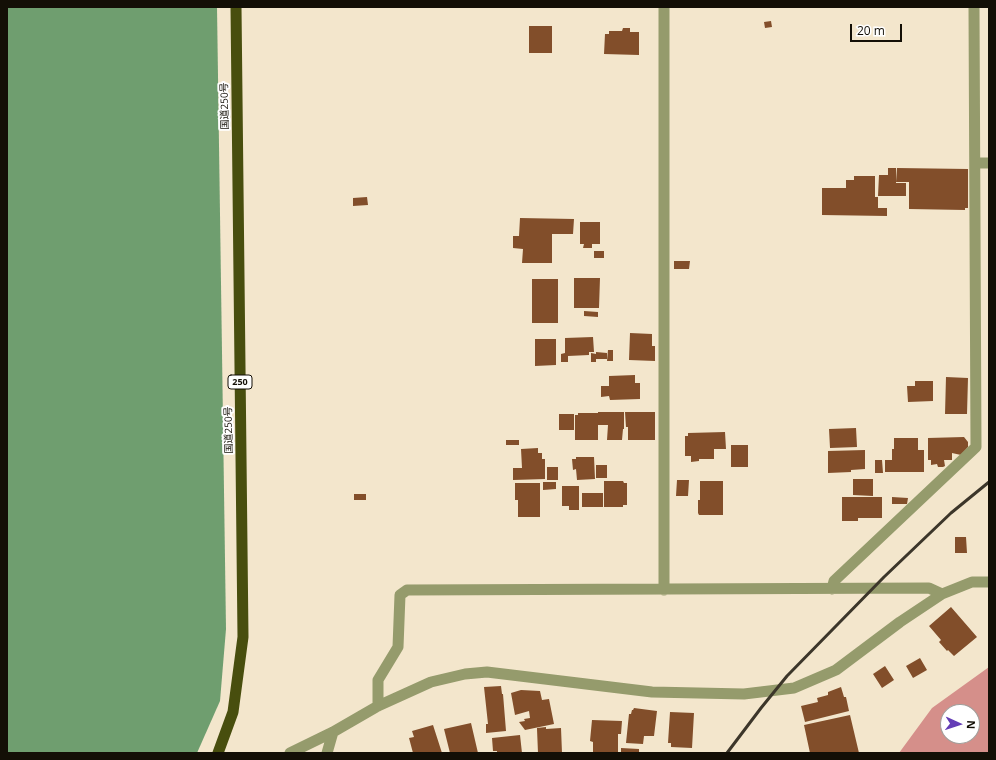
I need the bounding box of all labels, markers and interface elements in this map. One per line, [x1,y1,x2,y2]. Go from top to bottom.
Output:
scale bar [852,16,904,42]
text: 20 m [857,22,885,39]
street label: 国道250号 [219,82,231,130]
road number: 250 [228,375,252,389]
street label: 国道250号 [223,406,235,454]
north arrow [940,704,980,744]
text: N [964,720,979,729]

